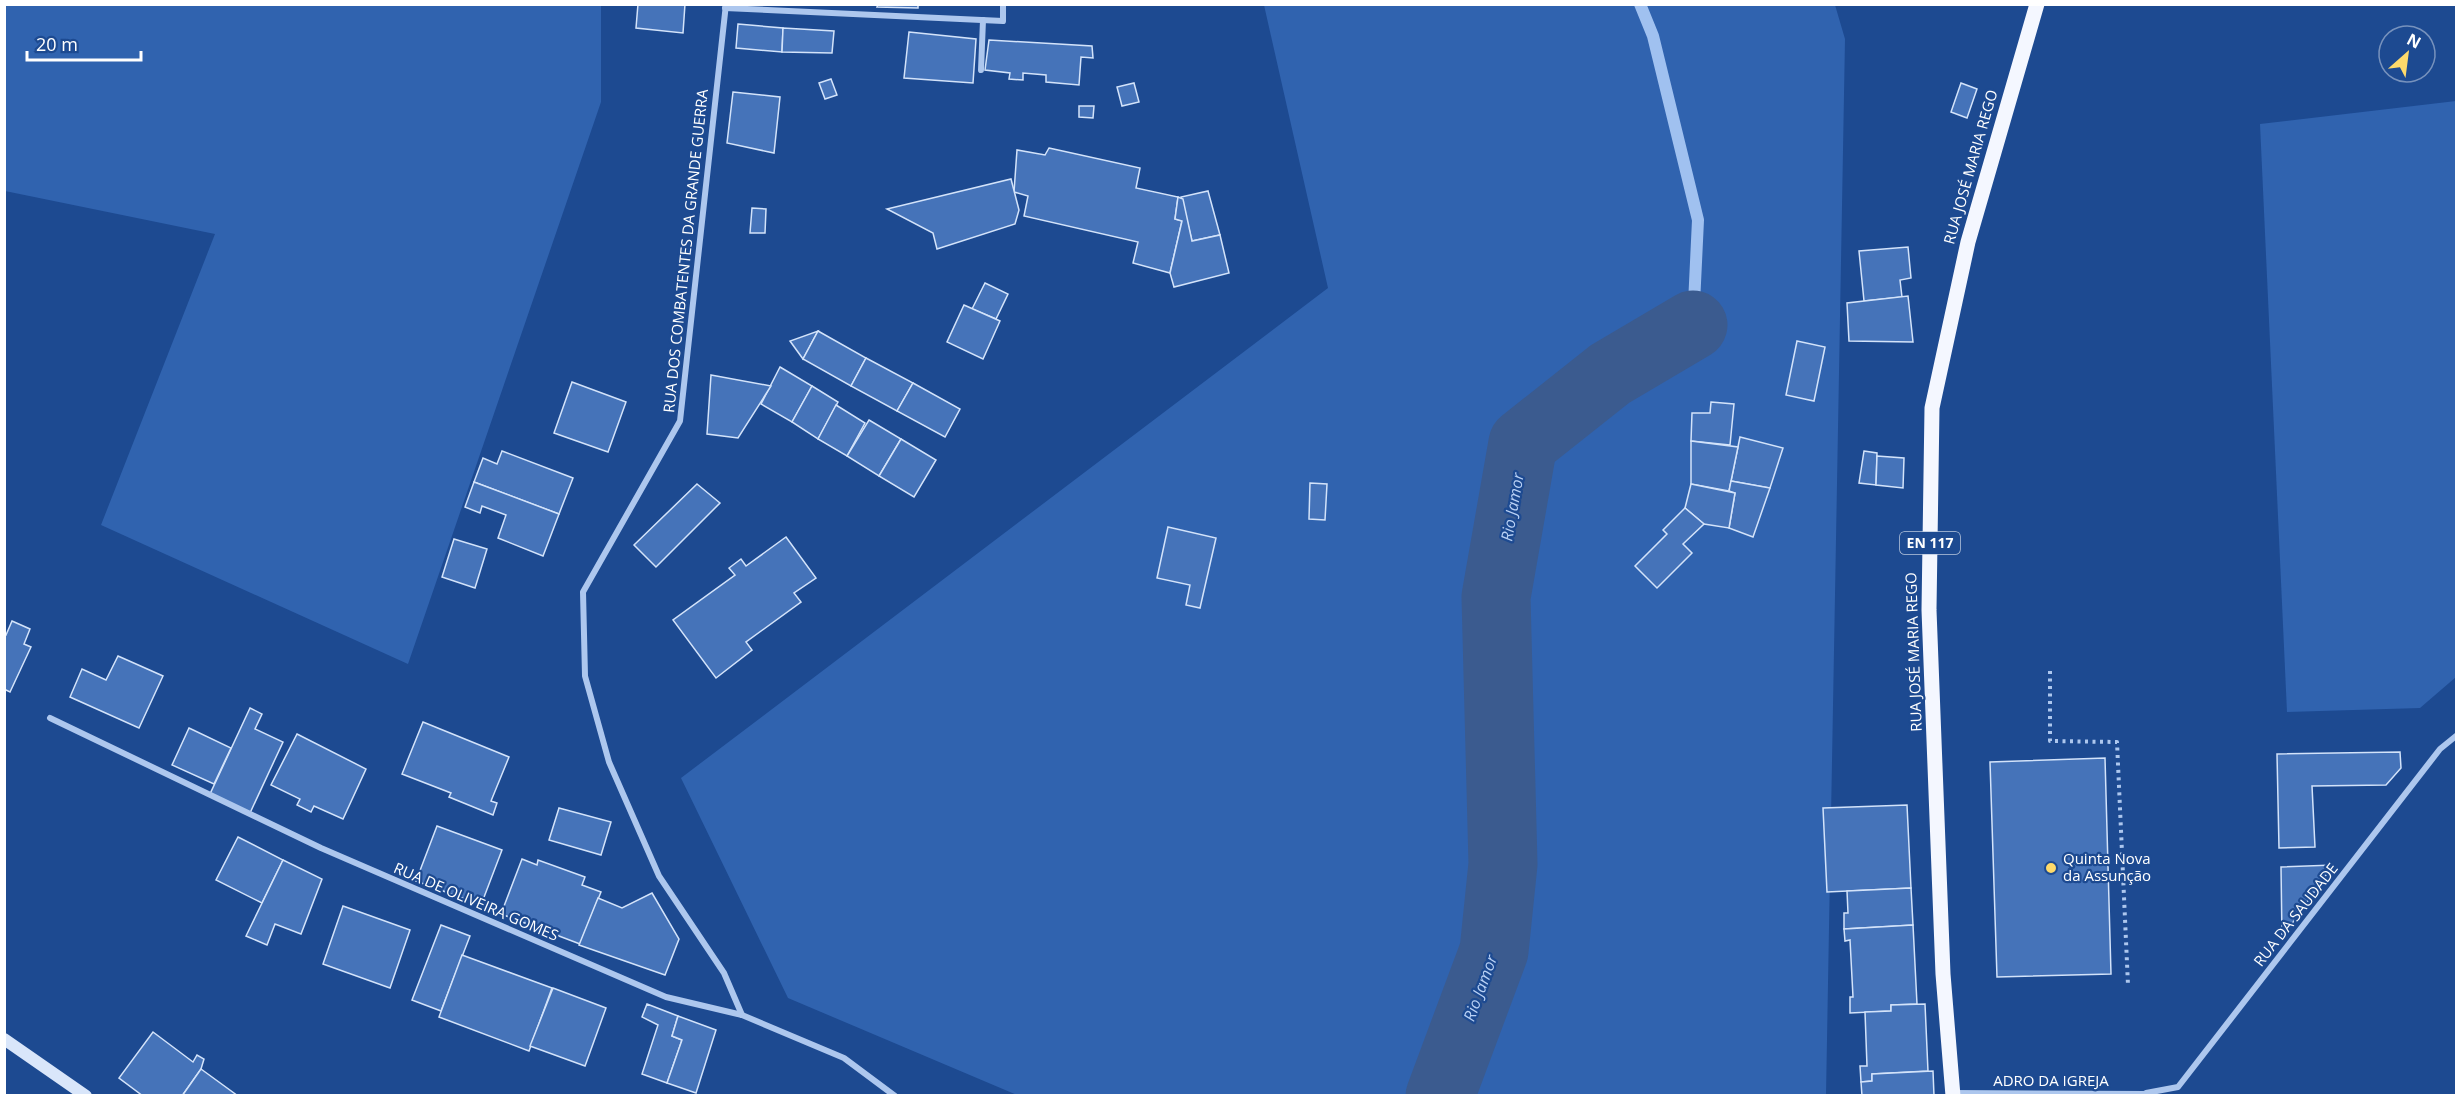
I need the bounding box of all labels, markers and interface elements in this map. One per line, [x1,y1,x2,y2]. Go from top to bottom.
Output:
scale bar [27,24,141,62]
north arrow [2377,24,2437,84]
text: N [2403,28,2425,54]
text: 20 m [36,32,78,56]
street label: RUA JOSÉ MARIA REGO [1938,87,2002,246]
street label: RUA DOS COMBATENTES DA GRANDE GUERRA [658,88,712,414]
water label: Rio Jamor [1495,470,1529,543]
road number: EN 117 [1900,532,1960,554]
street label: RUA JOSÉ MARIA REGO [1900,572,1926,732]
place label: Quinta Nova da Assunção [2063,848,2151,885]
street label: RUA DE OLIVEIRA GOMES [391,857,562,945]
street label: RUA DA SAUDADE [2249,859,2342,970]
marker: Quinta Nova da Assunção [2044,861,2058,875]
water label: Rio Jamor [1458,951,1502,1024]
street label: ADRO DA IGREJA [1993,1070,2109,1090]

